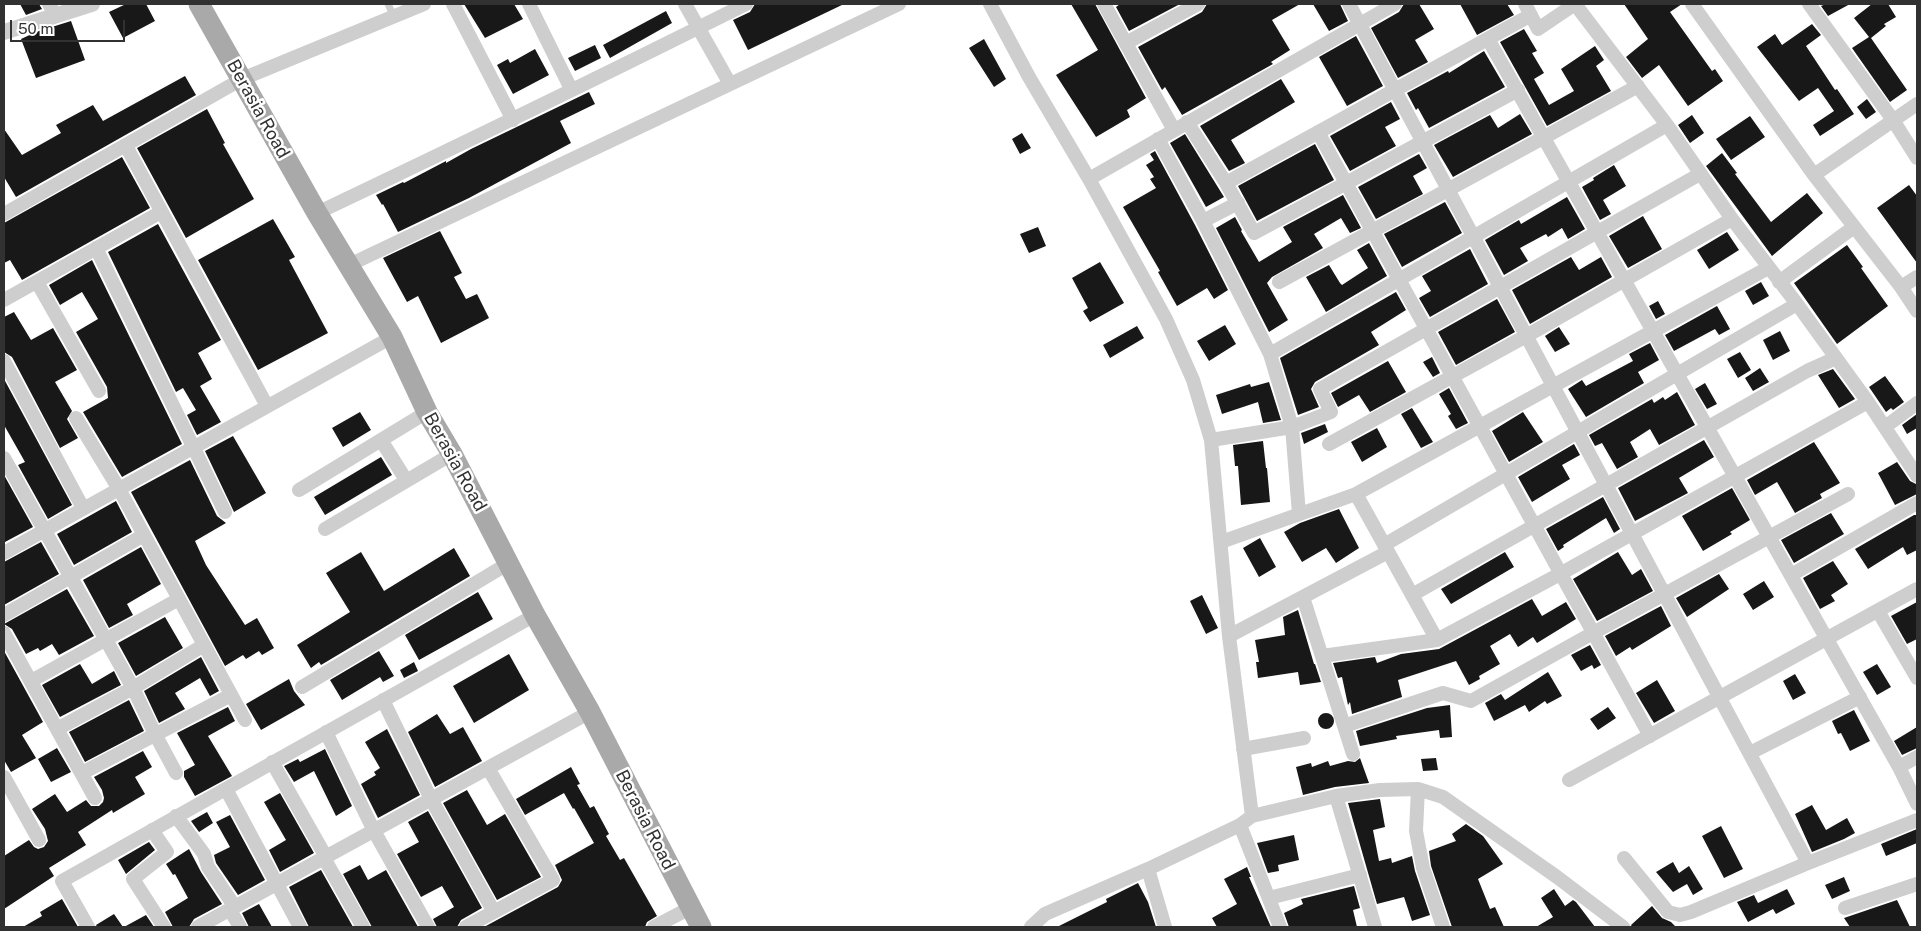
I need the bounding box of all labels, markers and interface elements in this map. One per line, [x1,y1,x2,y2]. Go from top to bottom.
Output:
scale bar [12,10,128,42]
text: 50 m [18,20,53,37]
street label: Berasia Road [222,56,294,162]
street label: Berasia Road [419,409,491,515]
street label: Berasia Road [611,766,679,874]

